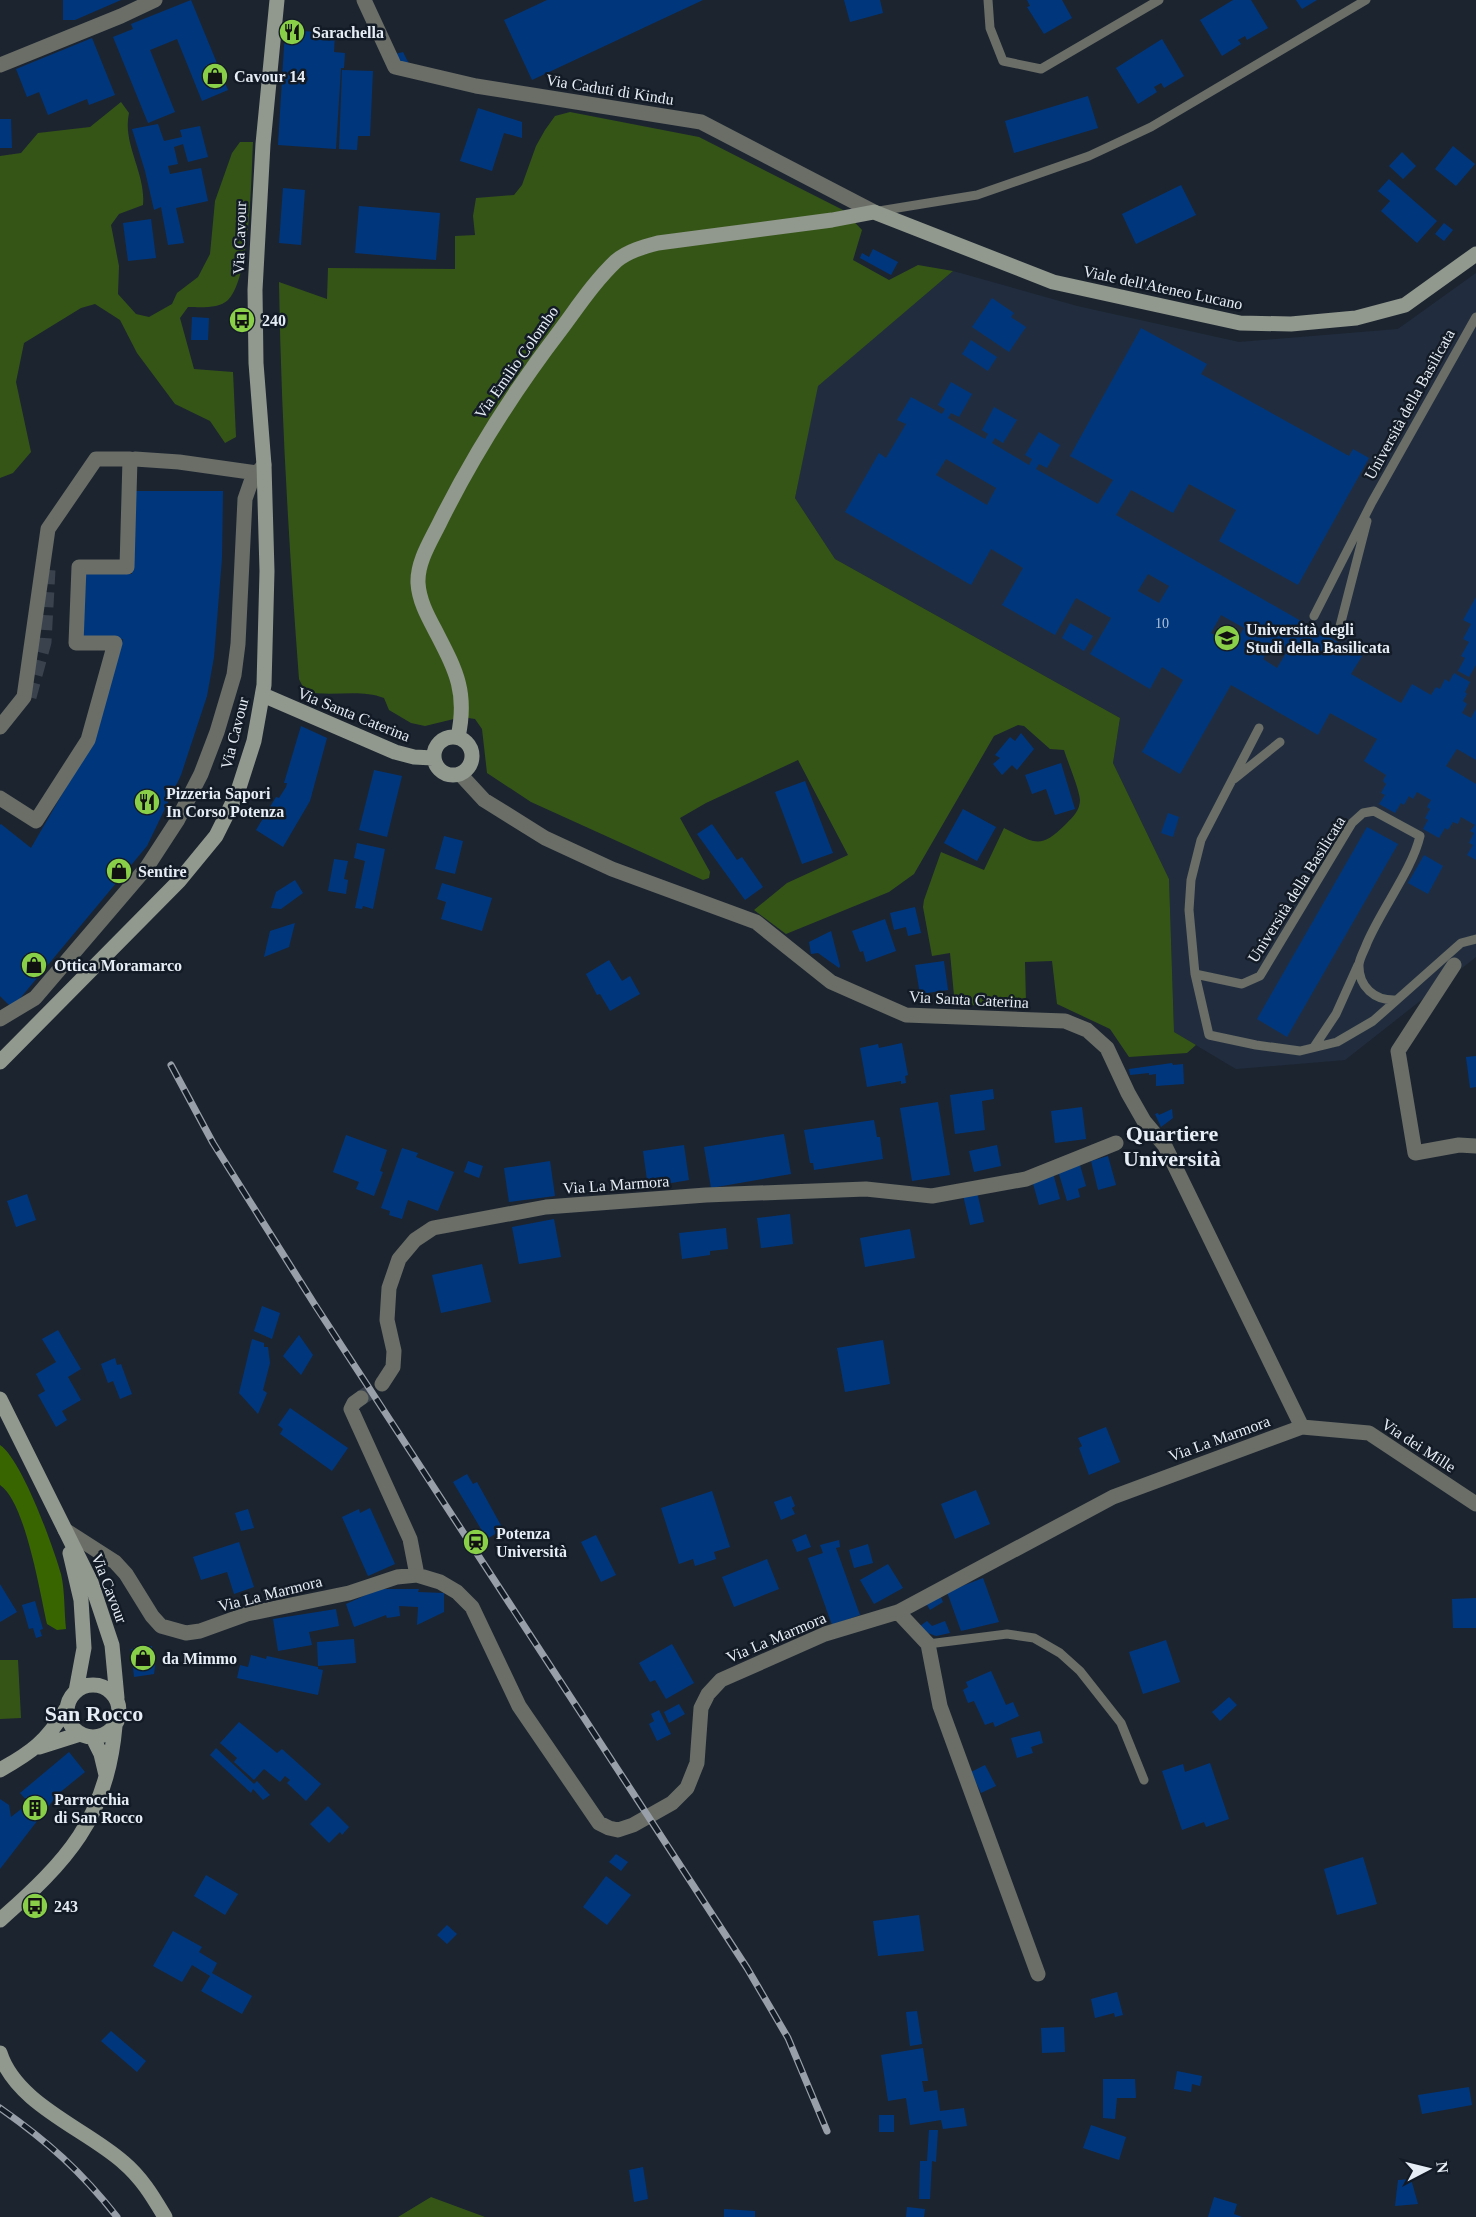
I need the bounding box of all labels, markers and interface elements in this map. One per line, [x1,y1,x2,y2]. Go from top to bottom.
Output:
restaurant icon: Sarachella [277,17,307,47]
place label: Sarachella [312,24,384,41]
shop icon: Cavour 14 [200,61,230,91]
place label: Cavour 14 [234,68,305,85]
street label: Via Caduti di Kindu [545,71,675,108]
street label: Via Cavour [230,200,249,275]
street label: Viale dell'Ateneo Lucano [1082,262,1244,313]
street label: Via Emilio Colombo [471,303,562,422]
bus stop icon: 240 [227,305,257,335]
place label: 240 [262,312,286,329]
street label: Università della Basilicata [1361,326,1458,482]
house number: 10 [1155,616,1169,631]
place label: Università degli Studi della Basilicata [1246,621,1390,656]
school or university icon: Università degli Studi della Basilicata [1212,623,1242,653]
street label: Via Santa Caterina [295,684,413,745]
street label: Via Cavour [217,695,252,771]
place label: Pizzeria Sapori In Corso Potenza [166,785,284,820]
restaurant icon: Pizzeria Sapori In Corso Potenza [132,787,162,817]
street label: Università della Basilicata [1244,813,1348,965]
shop icon: Sentire [104,856,134,886]
place label: Sentire [138,863,187,880]
shop icon: Ottica Moramarco [19,950,49,980]
place label: Ottica Moramarco [54,957,182,974]
street label: Via Santa Caterina [909,988,1029,1011]
district label: Quartiere Università [1123,1121,1221,1171]
street label: Via La Marmora [562,1172,670,1197]
street label: Via La Marmora [1166,1412,1272,1465]
street label: Via dei Mille [1379,1415,1459,1476]
place label: Potenza Università [496,1525,567,1560]
station icon: Potenza Università [461,1527,491,1557]
street label: Via Cavour [88,1551,131,1626]
street label: Via La Marmora [216,1572,324,1615]
street label: Via La Marmora [724,1609,829,1666]
shop icon: da Mimmo [128,1643,158,1673]
place label: da Mimmo [162,1650,237,1667]
district label: San Rocco [45,1701,143,1726]
place label: Parrocchia di San Rocco [54,1791,143,1826]
building icon: Parrocchia di San Rocco [20,1793,50,1823]
bus stop icon: 243 [20,1891,50,1921]
place label: 243 [54,1898,78,1915]
north arrow [1398,2139,1458,2199]
text: N [1433,2160,1452,2174]

